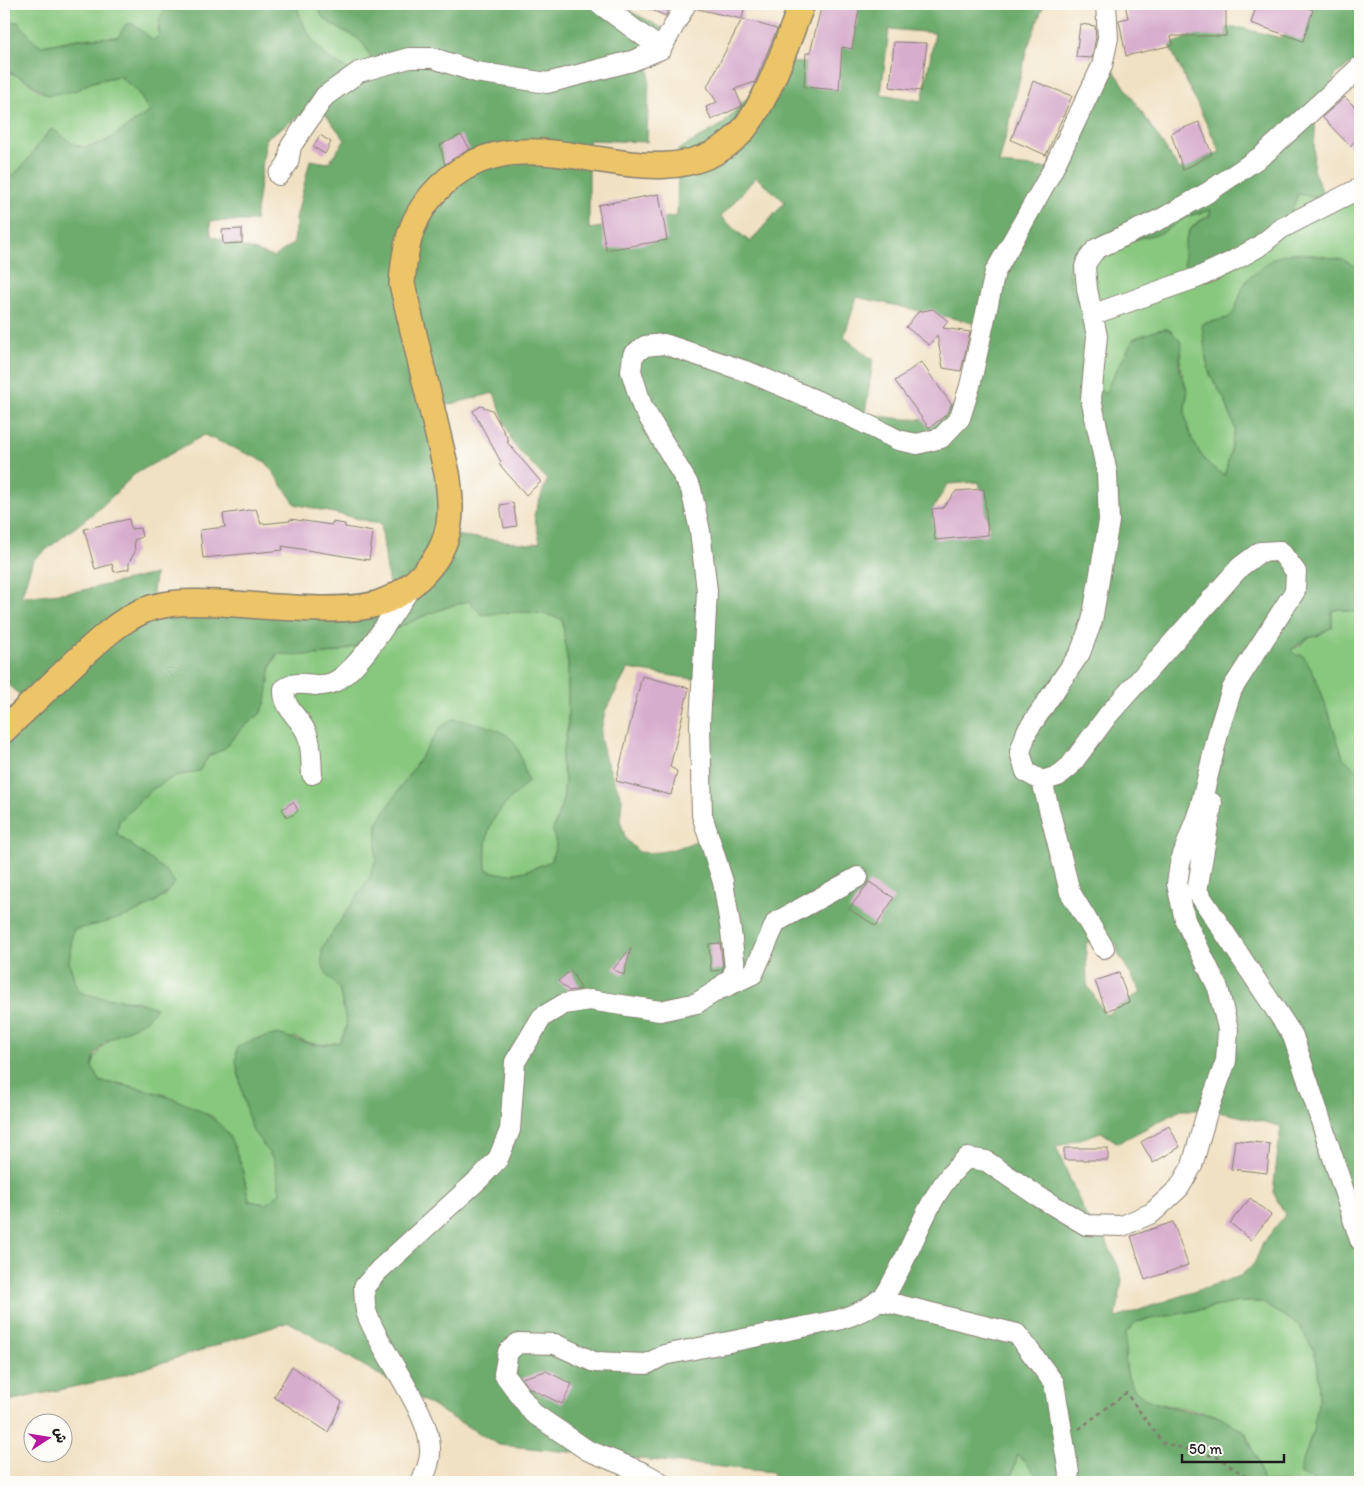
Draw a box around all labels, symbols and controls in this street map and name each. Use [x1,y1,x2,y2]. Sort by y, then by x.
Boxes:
north arrow [22,1414,72,1464]
text: ش [50,1426,70,1445]
scale bar [1182,1431,1284,1463]
text: 50 m [1189,1440,1222,1458]

